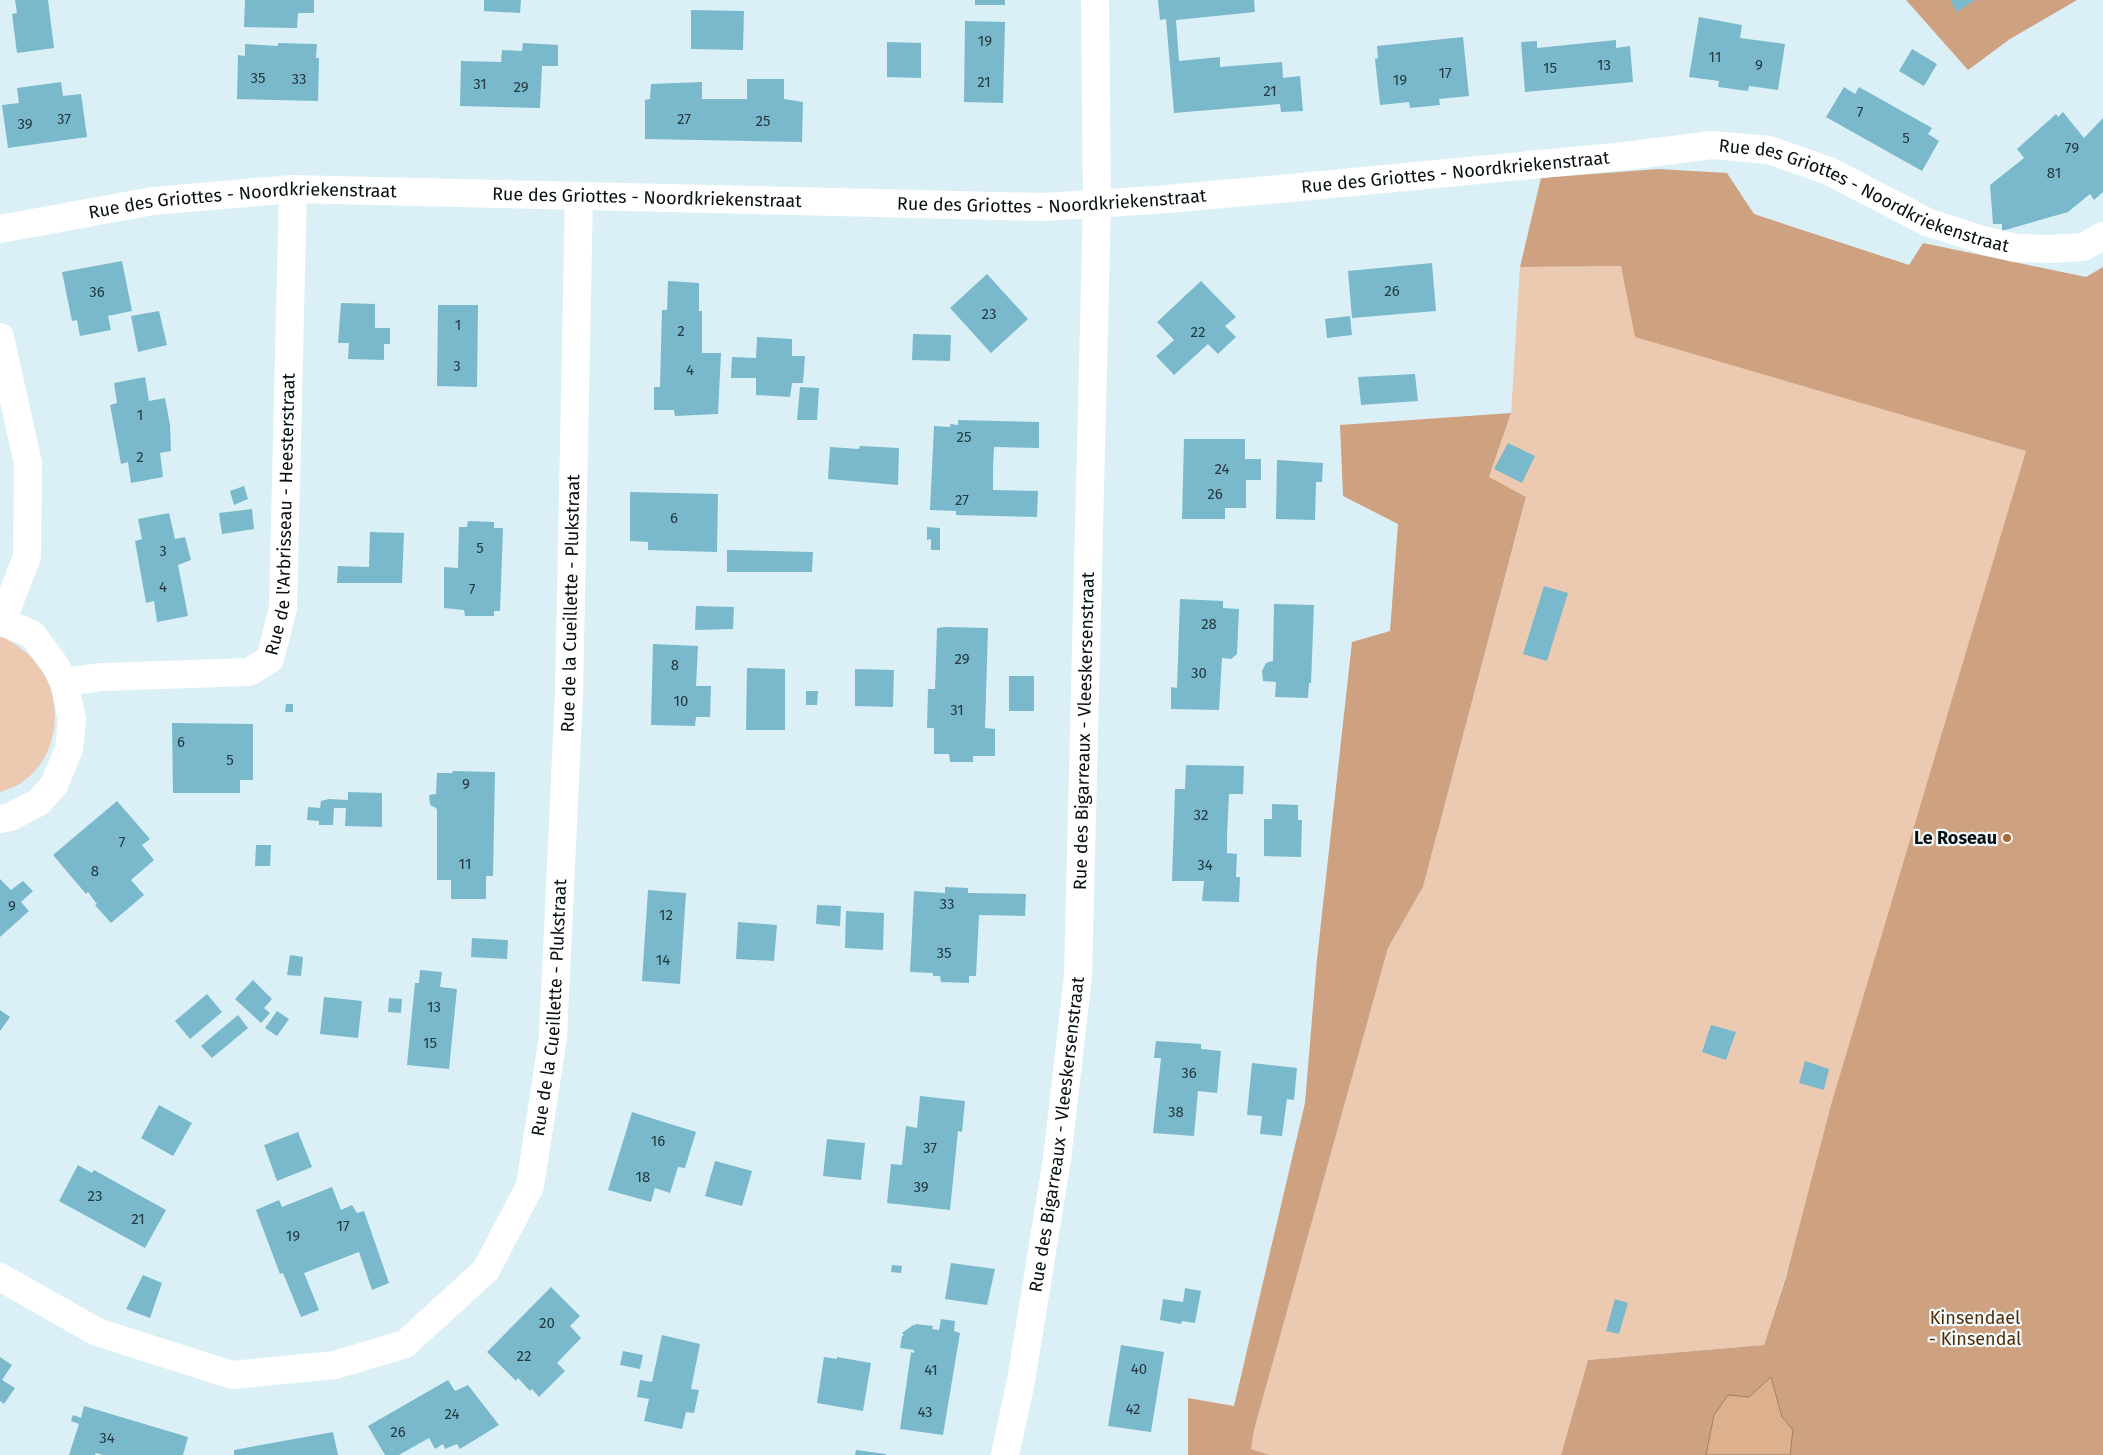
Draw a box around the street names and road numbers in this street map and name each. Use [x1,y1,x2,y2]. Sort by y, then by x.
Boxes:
street label: Rue des Griottes - Noordkriekenstraat [1718,135,2012,257]
street label: Rue des Griottes - Noordkriekenstraat [1300,146,1611,198]
street label: Rue des Griottes - Noordkriekenstraat [87,178,398,224]
street label: Rue des Griottes - Noordkriekenstraat [492,183,802,212]
street label: Rue des Griottes - Noordkriekenstraat [897,184,1208,218]
street label: Rue de l'Arbrisseau - Heesterstraat [260,372,300,658]
street label: Rue de la Cueillette - Plukstraat [556,474,584,733]
street label: Rue des Bigarreaux - Vleeskersenstraat [1069,571,1099,890]
street label: Rue de la Cueillette - Plukstraat [527,878,571,1138]
street label: Rue des Bigarreaux - Vleeskersenstraat [1025,975,1089,1294]

